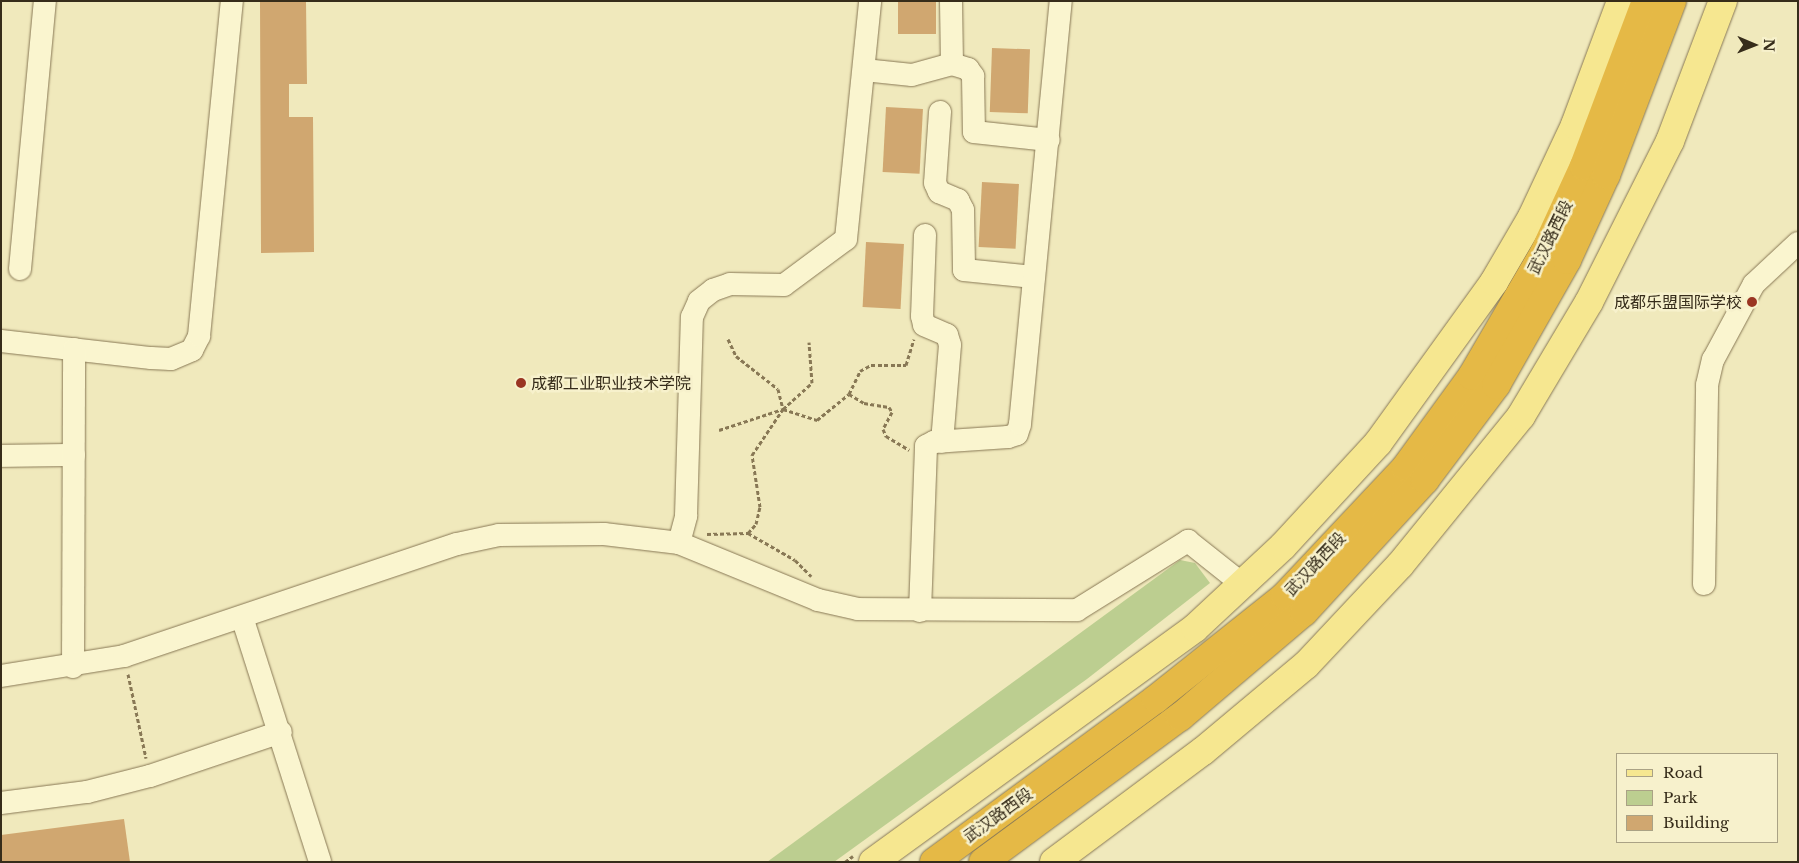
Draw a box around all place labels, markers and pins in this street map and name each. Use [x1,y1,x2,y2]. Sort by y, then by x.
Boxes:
place label: 成都乐盟国际学校 [1614,292,1742,312]
marker: 成都乐盟国际学校 [1746,296,1758,308]
place label: 成都工业职业技术学院 [531,373,691,393]
marker: 成都工业职业技术学院 [515,377,527,389]

